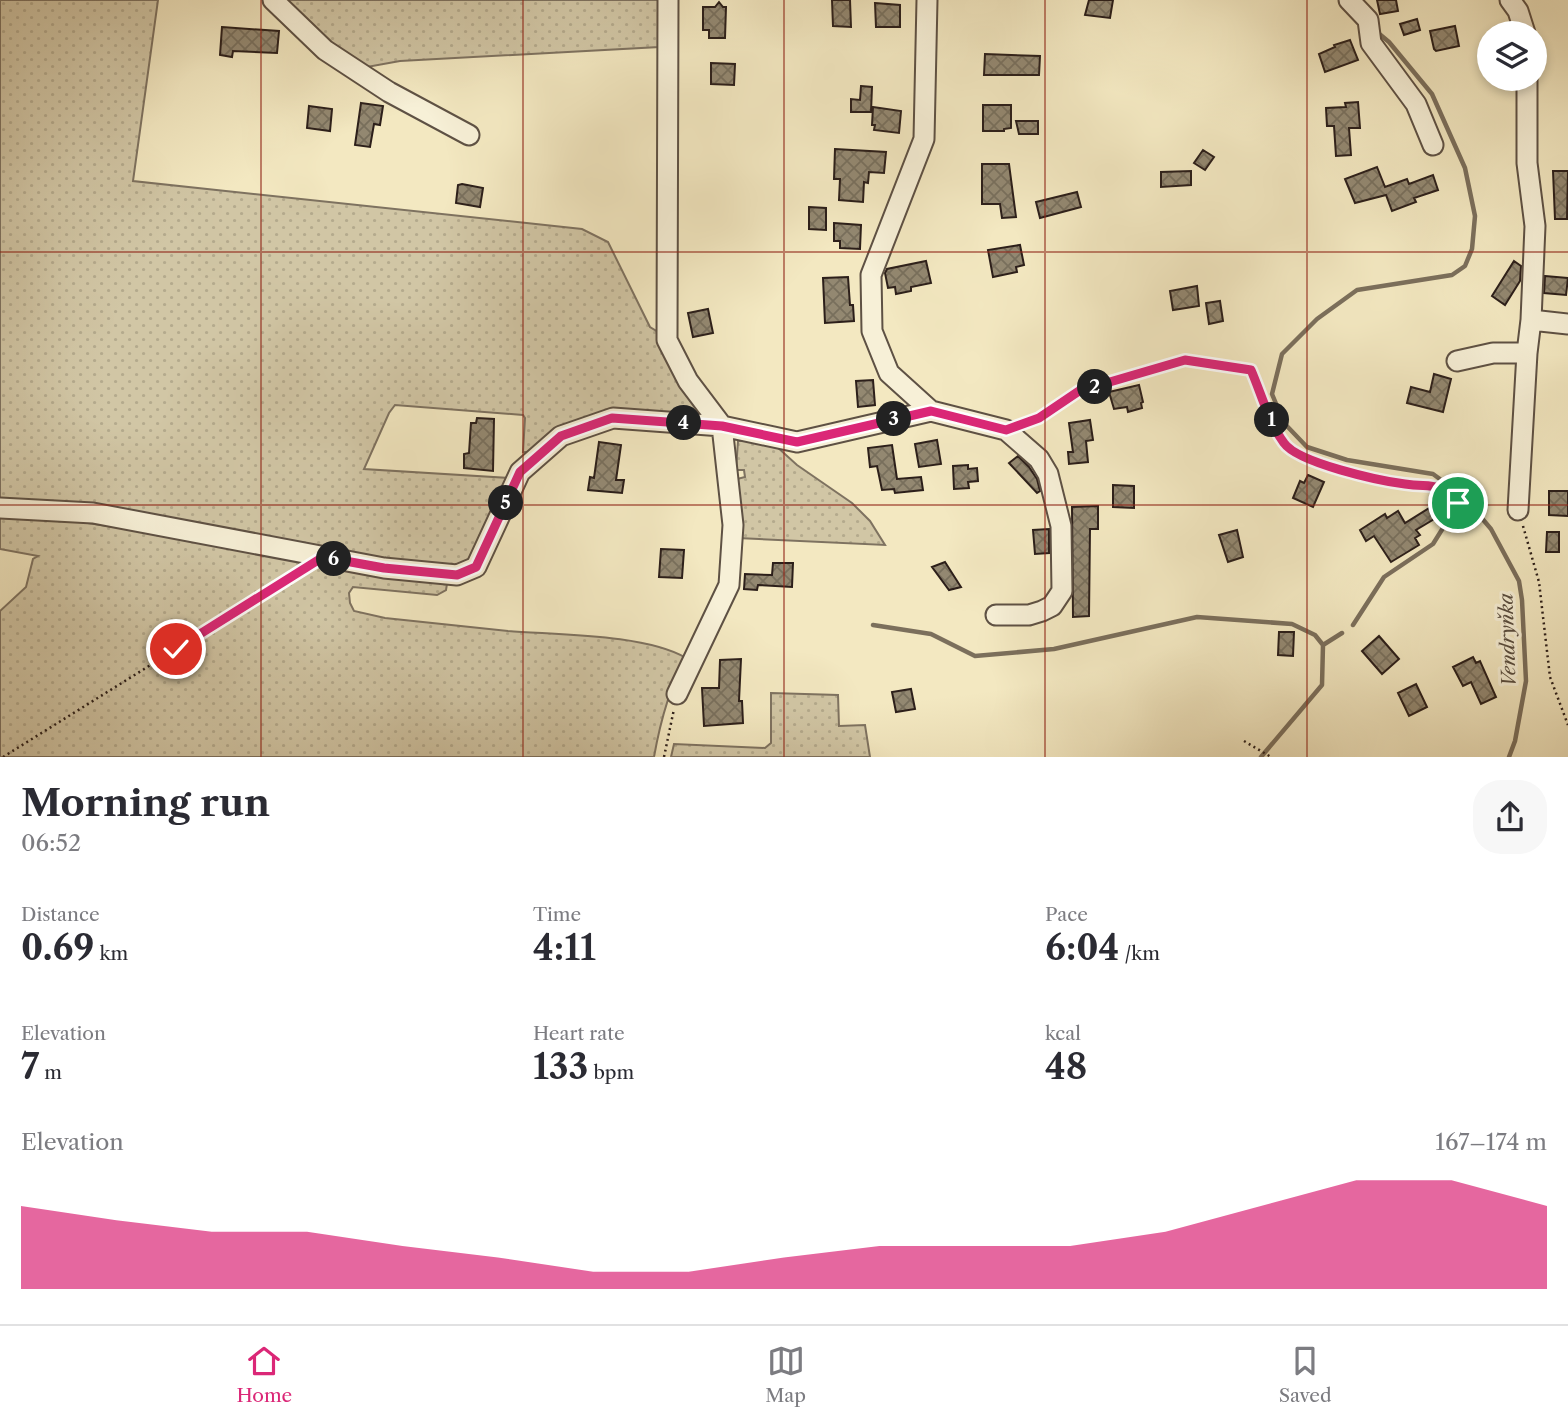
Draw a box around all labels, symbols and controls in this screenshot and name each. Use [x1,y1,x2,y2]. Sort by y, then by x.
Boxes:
map controls [1477,21,1547,91]
button: layers [1477,21,1547,91]
pin: 2 [1078,370,1112,404]
text: 2 [1089,375,1100,398]
pin: 3 [876,402,912,436]
pin: 1 [1254,402,1290,438]
pin: 4 [666,406,702,440]
text: 3 [888,407,899,430]
text: 1 [1267,408,1276,431]
text: 4 [678,411,689,434]
pin [1428,473,1488,533]
icon: arrive [1439,484,1477,522]
pin: 5 [489,486,524,520]
text: 5 [500,491,511,514]
pin: 6 [316,542,352,576]
text: 6 [328,547,339,570]
water label: Vendryňka [1494,592,1521,687]
pin [146,619,206,679]
icon: check [157,630,195,668]
text: Morning run [21,779,270,826]
button: share [1473,780,1547,854]
text: 06:52 [21,829,81,857]
text: Distance [21,903,100,926]
text: Time [533,903,581,926]
text: Pace [1045,903,1088,926]
text: 0.69 [21,926,94,969]
text: 4:11 [533,926,596,969]
text: 6:04 [1045,926,1119,969]
text: km [94,942,128,965]
text: /km [1119,942,1160,965]
text: Elevation [21,1022,106,1045]
text: Heart rate [533,1022,625,1045]
text: kcal [1045,1022,1081,1045]
text: 7 [21,1045,39,1088]
text: 133 [533,1045,588,1088]
text: 48 [1045,1045,1087,1088]
text: m [39,1061,62,1084]
text: bpm [588,1061,634,1084]
text: Elevation [21,1128,124,1156]
text: 167–174 m [1435,1128,1547,1156]
tab: Home [236,1342,292,1407]
tab: Map [765,1342,806,1407]
tab: Saved [1279,1342,1332,1407]

